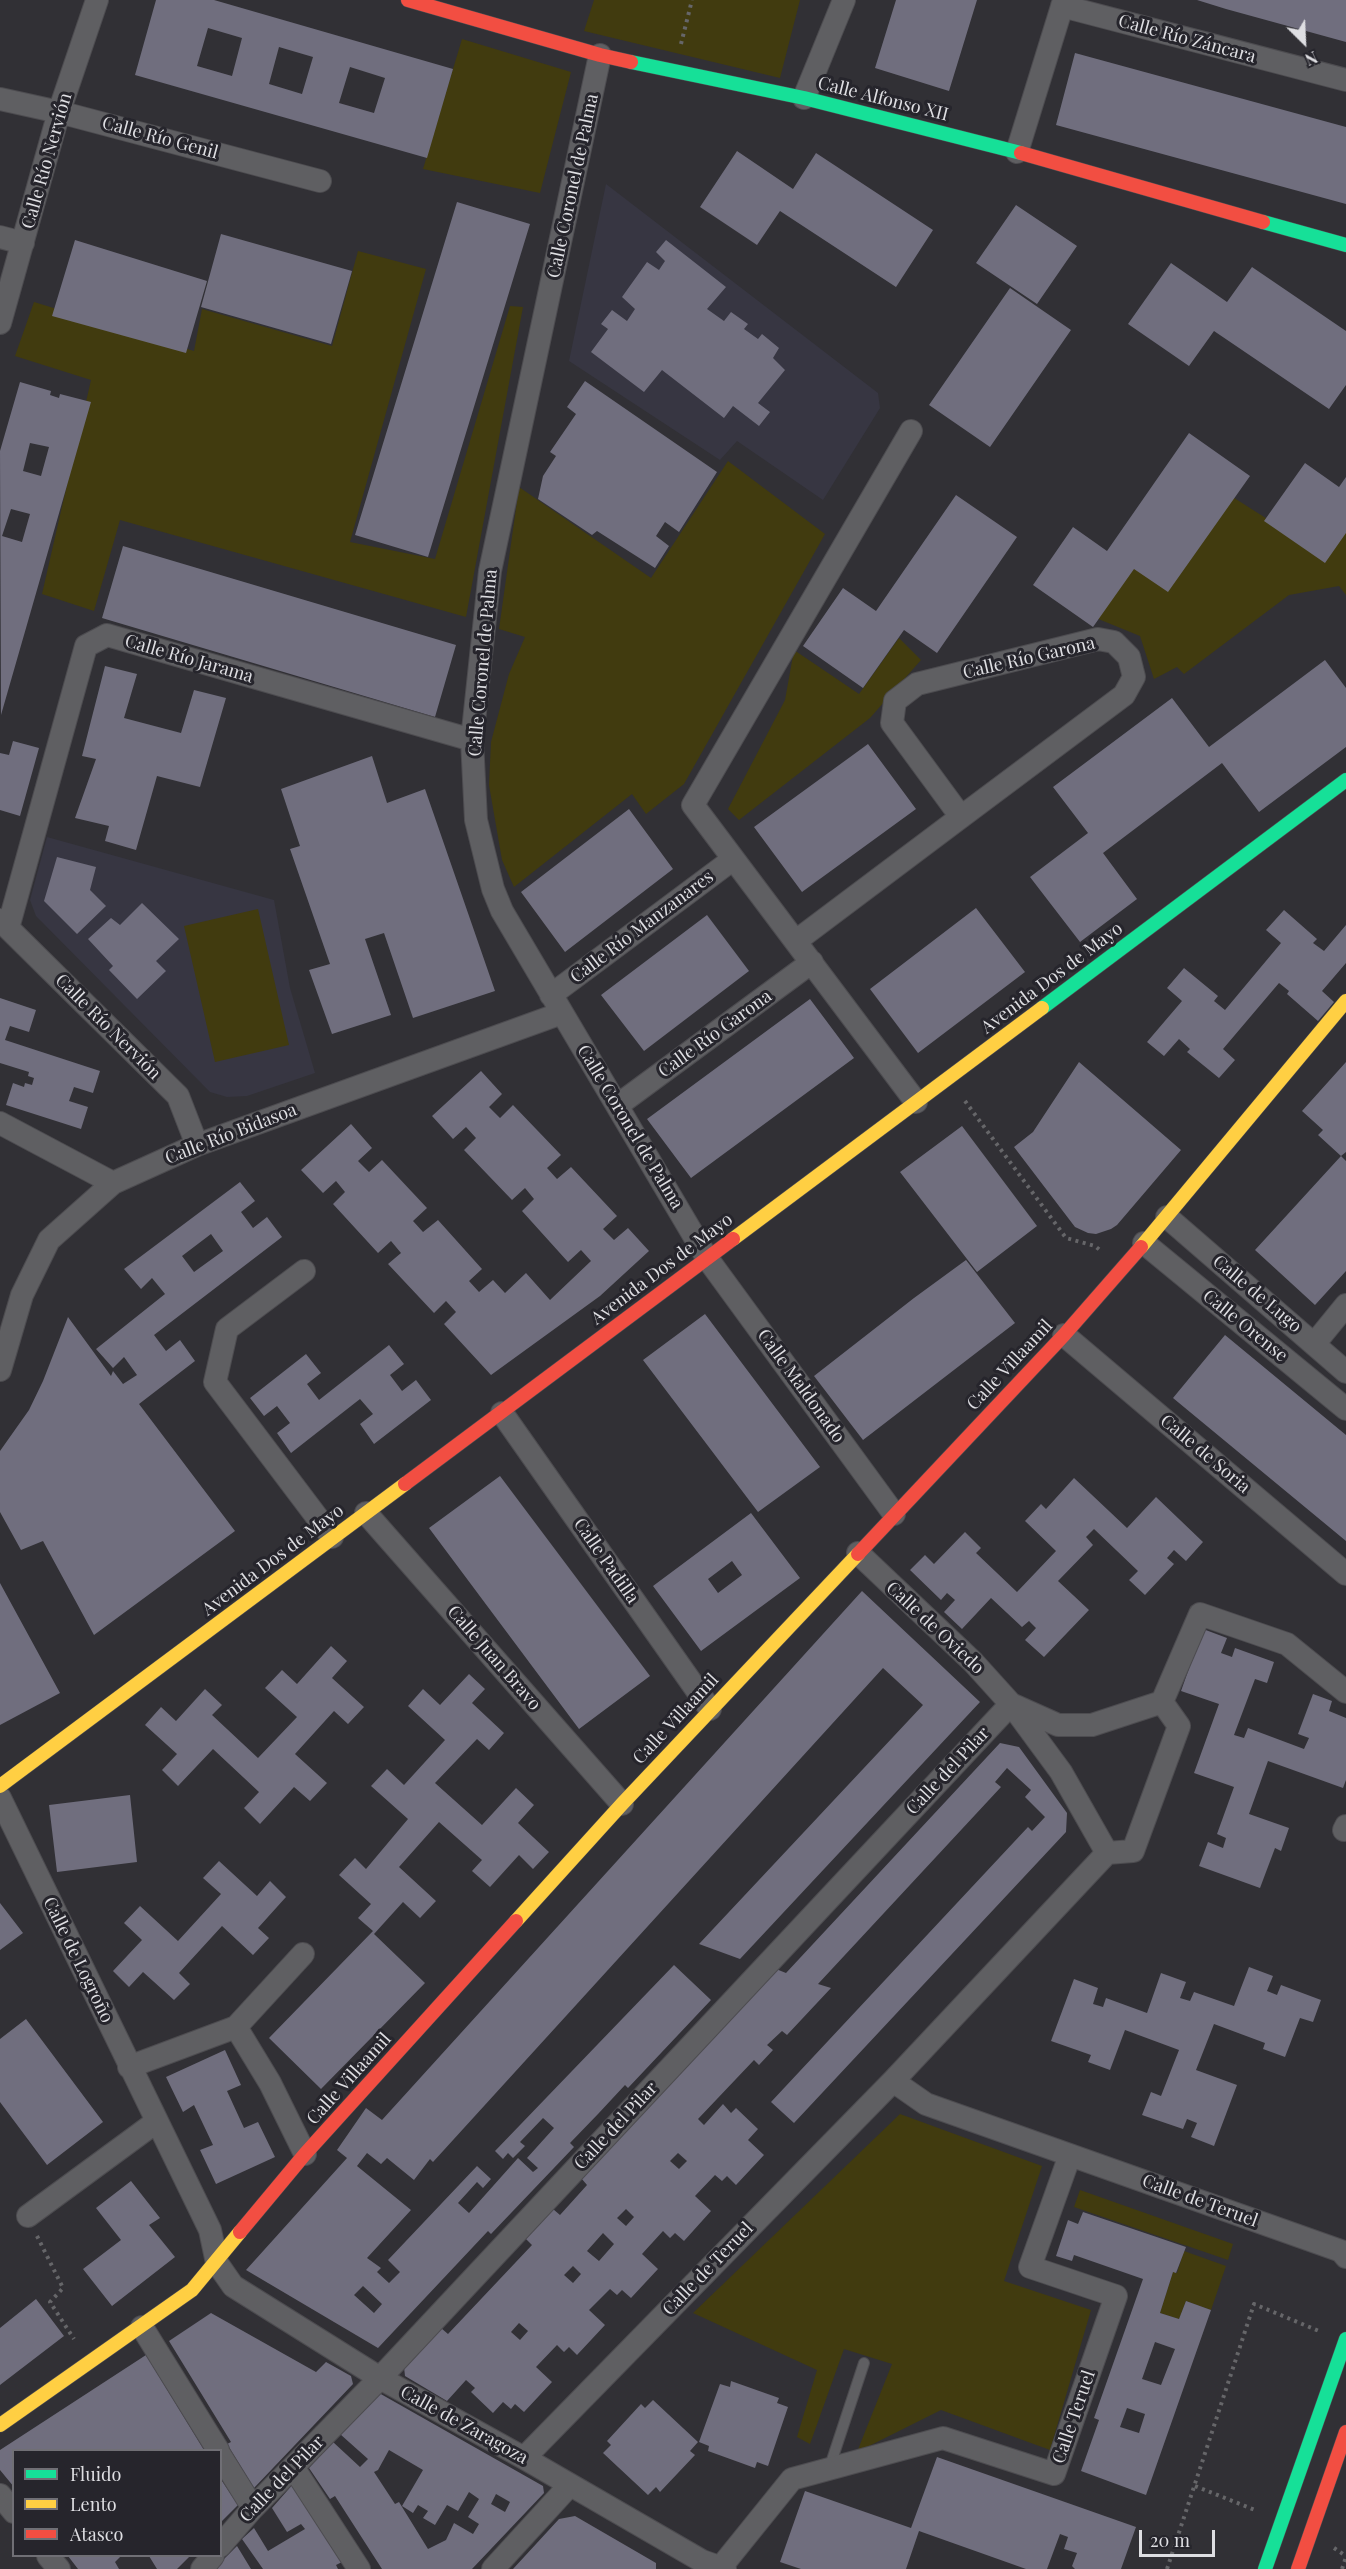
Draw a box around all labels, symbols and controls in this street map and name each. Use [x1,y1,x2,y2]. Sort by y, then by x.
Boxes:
street label: Calle Río Záncara [1116,10,1258,68]
north arrow [1274,12,1334,72]
text: N [1302,47,1321,71]
street label: Calle Alfonso XII [815,72,951,126]
street label: Calle Río Nervión [17,90,77,232]
street label: Calle Coronel de Palma [543,92,603,280]
street label: Calle Río Genil [100,112,220,164]
street label: Calle Coronel de Palma [464,569,502,757]
street label: Calle Río Jarama [122,630,256,688]
street label: Calle Río Garona [961,632,1097,684]
street label: Calle Río Manzanares [566,866,718,988]
street label: Avenida Dos de Mayo [977,918,1127,1038]
street label: Calle Río Nervión [51,970,165,1084]
street label: Calle Río Garona [654,986,776,1082]
street label: Calle Coronel de Palma [572,1041,688,1213]
street label: Calle Río Bidasoa [162,1099,300,1169]
street label: Avenida Dos de Mayo [587,1209,737,1329]
street label: Calle de Lugo [1208,1251,1306,1337]
street label: Calle Orense [1198,1285,1292,1367]
street label: Calle Villaamil [963,1315,1057,1415]
street label: Calle Maldonado [753,1325,849,1447]
street label: Calle de Soria [1156,1410,1254,1498]
street label: Avenida Dos de Mayo [198,1500,348,1620]
street label: Calle Padilla [569,1514,643,1608]
street label: Calle de Oviedo [882,1577,988,1679]
street label: Calle Juan Bravo [443,1601,545,1715]
street label: Calle Villaamil [629,1669,723,1769]
street label: Calle del Pilar [902,1723,994,1819]
street label: Calle de Logroño [38,1894,118,2026]
street label: Calle Villaamil [302,2029,396,2129]
street label: Calle del Pilar [570,2078,662,2174]
street label: Calle de Teruel [1139,2170,1261,2232]
street label: Calle de Teruel [658,2218,758,2320]
street label: Calle Teruel [1048,2367,1100,2467]
street label: Calle de Zaragoza [396,2381,532,2469]
street label: Calle del Pilar [235,2431,329,2527]
legend [12,2449,222,2557]
text: Fluido [70,2462,121,2486]
text: Lento [70,2492,117,2516]
scale bar [1142,2518,1218,2556]
text: Atasco [70,2522,123,2546]
text: 20 m [1150,2528,1190,2552]

